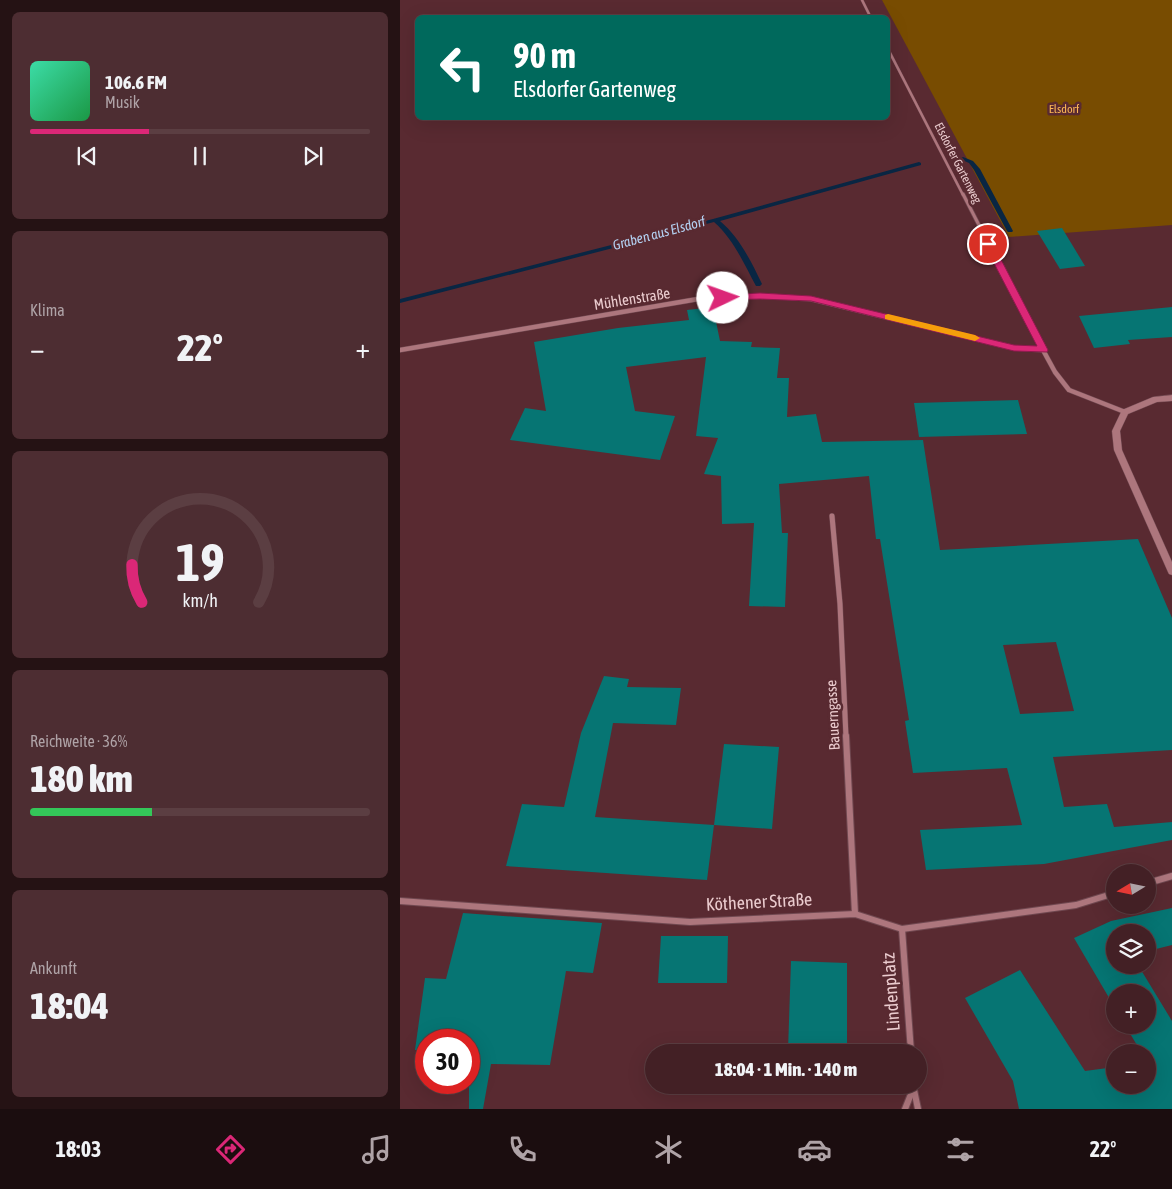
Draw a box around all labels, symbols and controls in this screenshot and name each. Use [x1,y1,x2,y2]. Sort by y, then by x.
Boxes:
icon: left [430,35,495,100]
text: 90 m [513,35,576,75]
text: 106.6 FM [105,71,167,93]
text: Elsdorfer Gartenweg [513,76,676,102]
text: Musik [105,93,140,111]
park label: Elsdorf [1049,102,1080,116]
street label: Elsdorfer Gartenweg [932,120,985,207]
icon: previous [73,142,101,170]
icon: pause [186,142,214,170]
icon: next [299,142,327,170]
water label: Graben aus Elsdorf [611,213,708,253]
pin [967,223,1009,265]
icon: arrive [974,230,1002,258]
position arrow [696,271,748,323]
street label: Mühlenstraße [593,284,671,313]
text: Klima [30,301,65,319]
text: 22° [177,326,223,369]
text: − [30,332,45,364]
text: + [355,332,370,364]
text: 19 [176,532,224,592]
text: km/h [182,590,218,611]
street label: Bauerngasse [822,679,843,751]
text: Reichweite · 36% [30,732,127,750]
text: 180 km [30,757,133,800]
north arrow [1106,864,1156,914]
map controls [1106,864,1156,1094]
street label: Köthener Straße [705,888,813,915]
button: layers [1106,924,1156,974]
street label: Lindenplatz [877,952,904,1032]
text: Ankunft [30,959,77,977]
text: 18:04 [30,984,109,1027]
button: + [1106,984,1156,1034]
speed limit sign: 30 [415,1029,480,1094]
button: − [1106,1044,1156,1094]
text: 18:04 · 1 Min. · 140 m [715,1058,857,1080]
icon: directions [213,1132,248,1167]
icon: music [359,1132,394,1167]
icon: phone [505,1132,540,1167]
icon: climate [651,1132,686,1167]
icon: car [797,1132,832,1167]
icon: filters [943,1132,978,1167]
text: 18:03 [56,1136,101,1162]
text: 22° [1090,1136,1116,1162]

